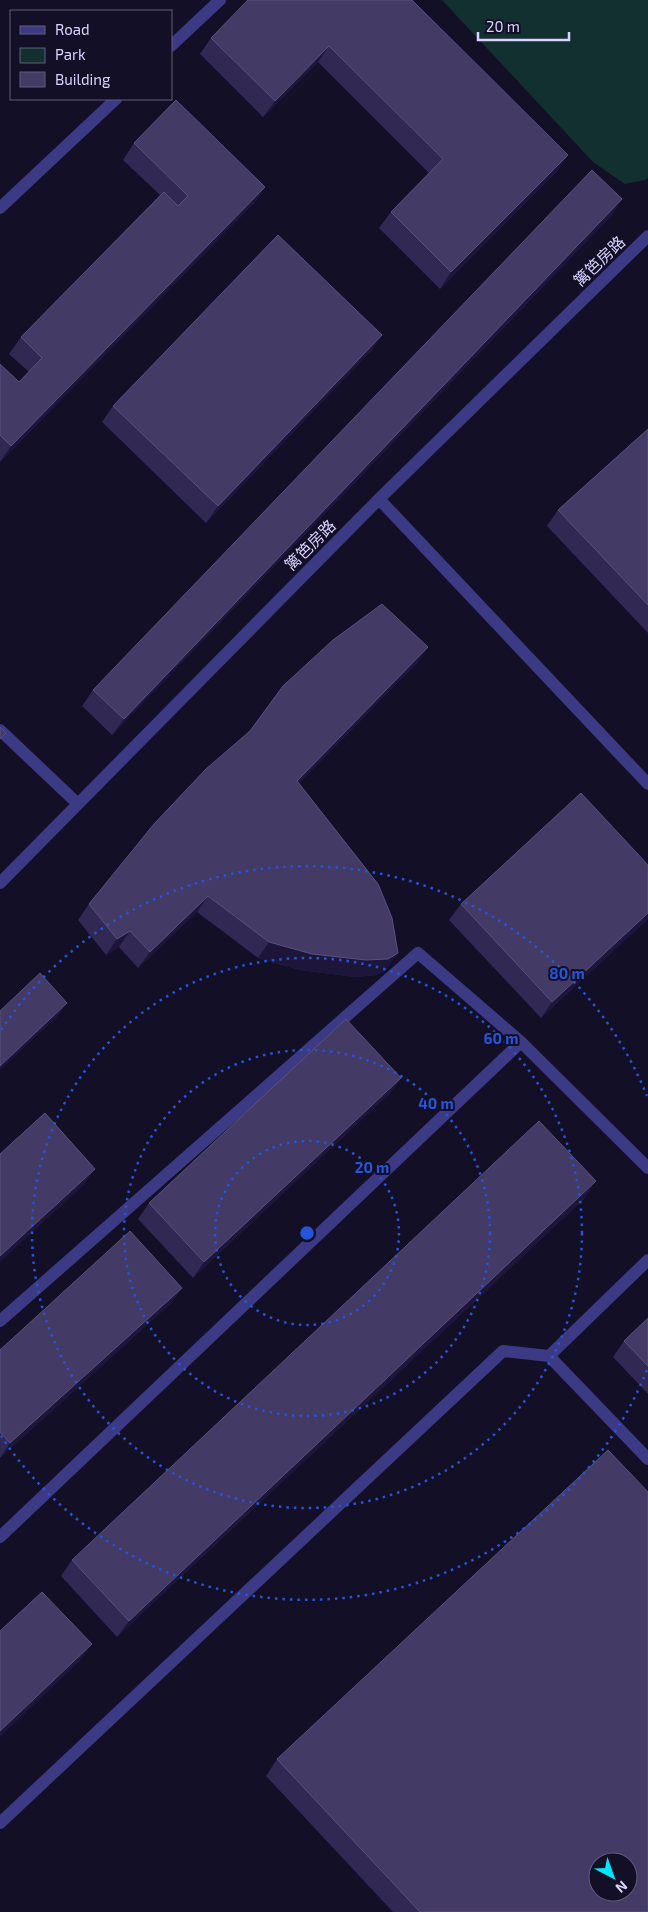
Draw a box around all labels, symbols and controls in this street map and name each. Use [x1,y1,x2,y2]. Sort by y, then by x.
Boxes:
legend [10,10,172,100]
scale bar [478,10,569,42]
text: 20 m [486,17,520,35]
text: Road [55,20,90,38]
text: Park [55,45,86,63]
text: Building [55,70,111,88]
street label: 篱笆房路 [569,232,628,290]
street label: 篱笆房路 [280,515,339,574]
text: 80 m [549,964,585,982]
text: 60 m [484,1029,518,1047]
text: 40 m [418,1094,454,1112]
text: 20 m [355,1158,389,1176]
centre of rings [298,1224,316,1242]
north arrow [588,1852,638,1902]
text: N [612,1877,631,1897]

